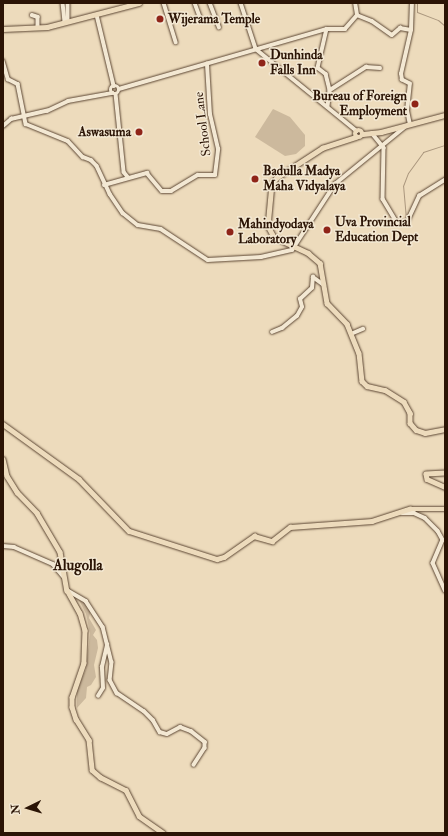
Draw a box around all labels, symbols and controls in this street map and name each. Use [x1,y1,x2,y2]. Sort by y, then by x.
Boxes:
place label: Wijerama Temple [168,11,260,27]
marker: Wijerama Temple [155,14,165,24]
place label: Dunhinda Falls Inn [270,48,323,79]
marker: Dunhinda Falls Inn [257,58,267,68]
place label: Bureau of Foreign Employment [313,89,407,120]
street label: School Lane [191,91,215,157]
marker: Bureau of Foreign Employment [410,99,420,109]
place label: Aswasuma [78,124,131,140]
marker: Aswasuma [134,127,144,137]
place label: Badulla Madya Maha Vidyalaya [263,164,345,195]
marker: Badulla Madya Maha Vidyalaya [250,174,260,184]
place label: Uva Provincial Education Dept [335,215,418,246]
place label: Mahindyodaya Laboratory [238,217,314,248]
marker: Uva Provincial Education Dept [322,225,332,235]
marker: Mahindyodaya Laboratory [225,227,235,237]
district label: Alugolla [53,557,103,575]
north arrow [8,788,48,828]
text: N [9,804,22,815]

